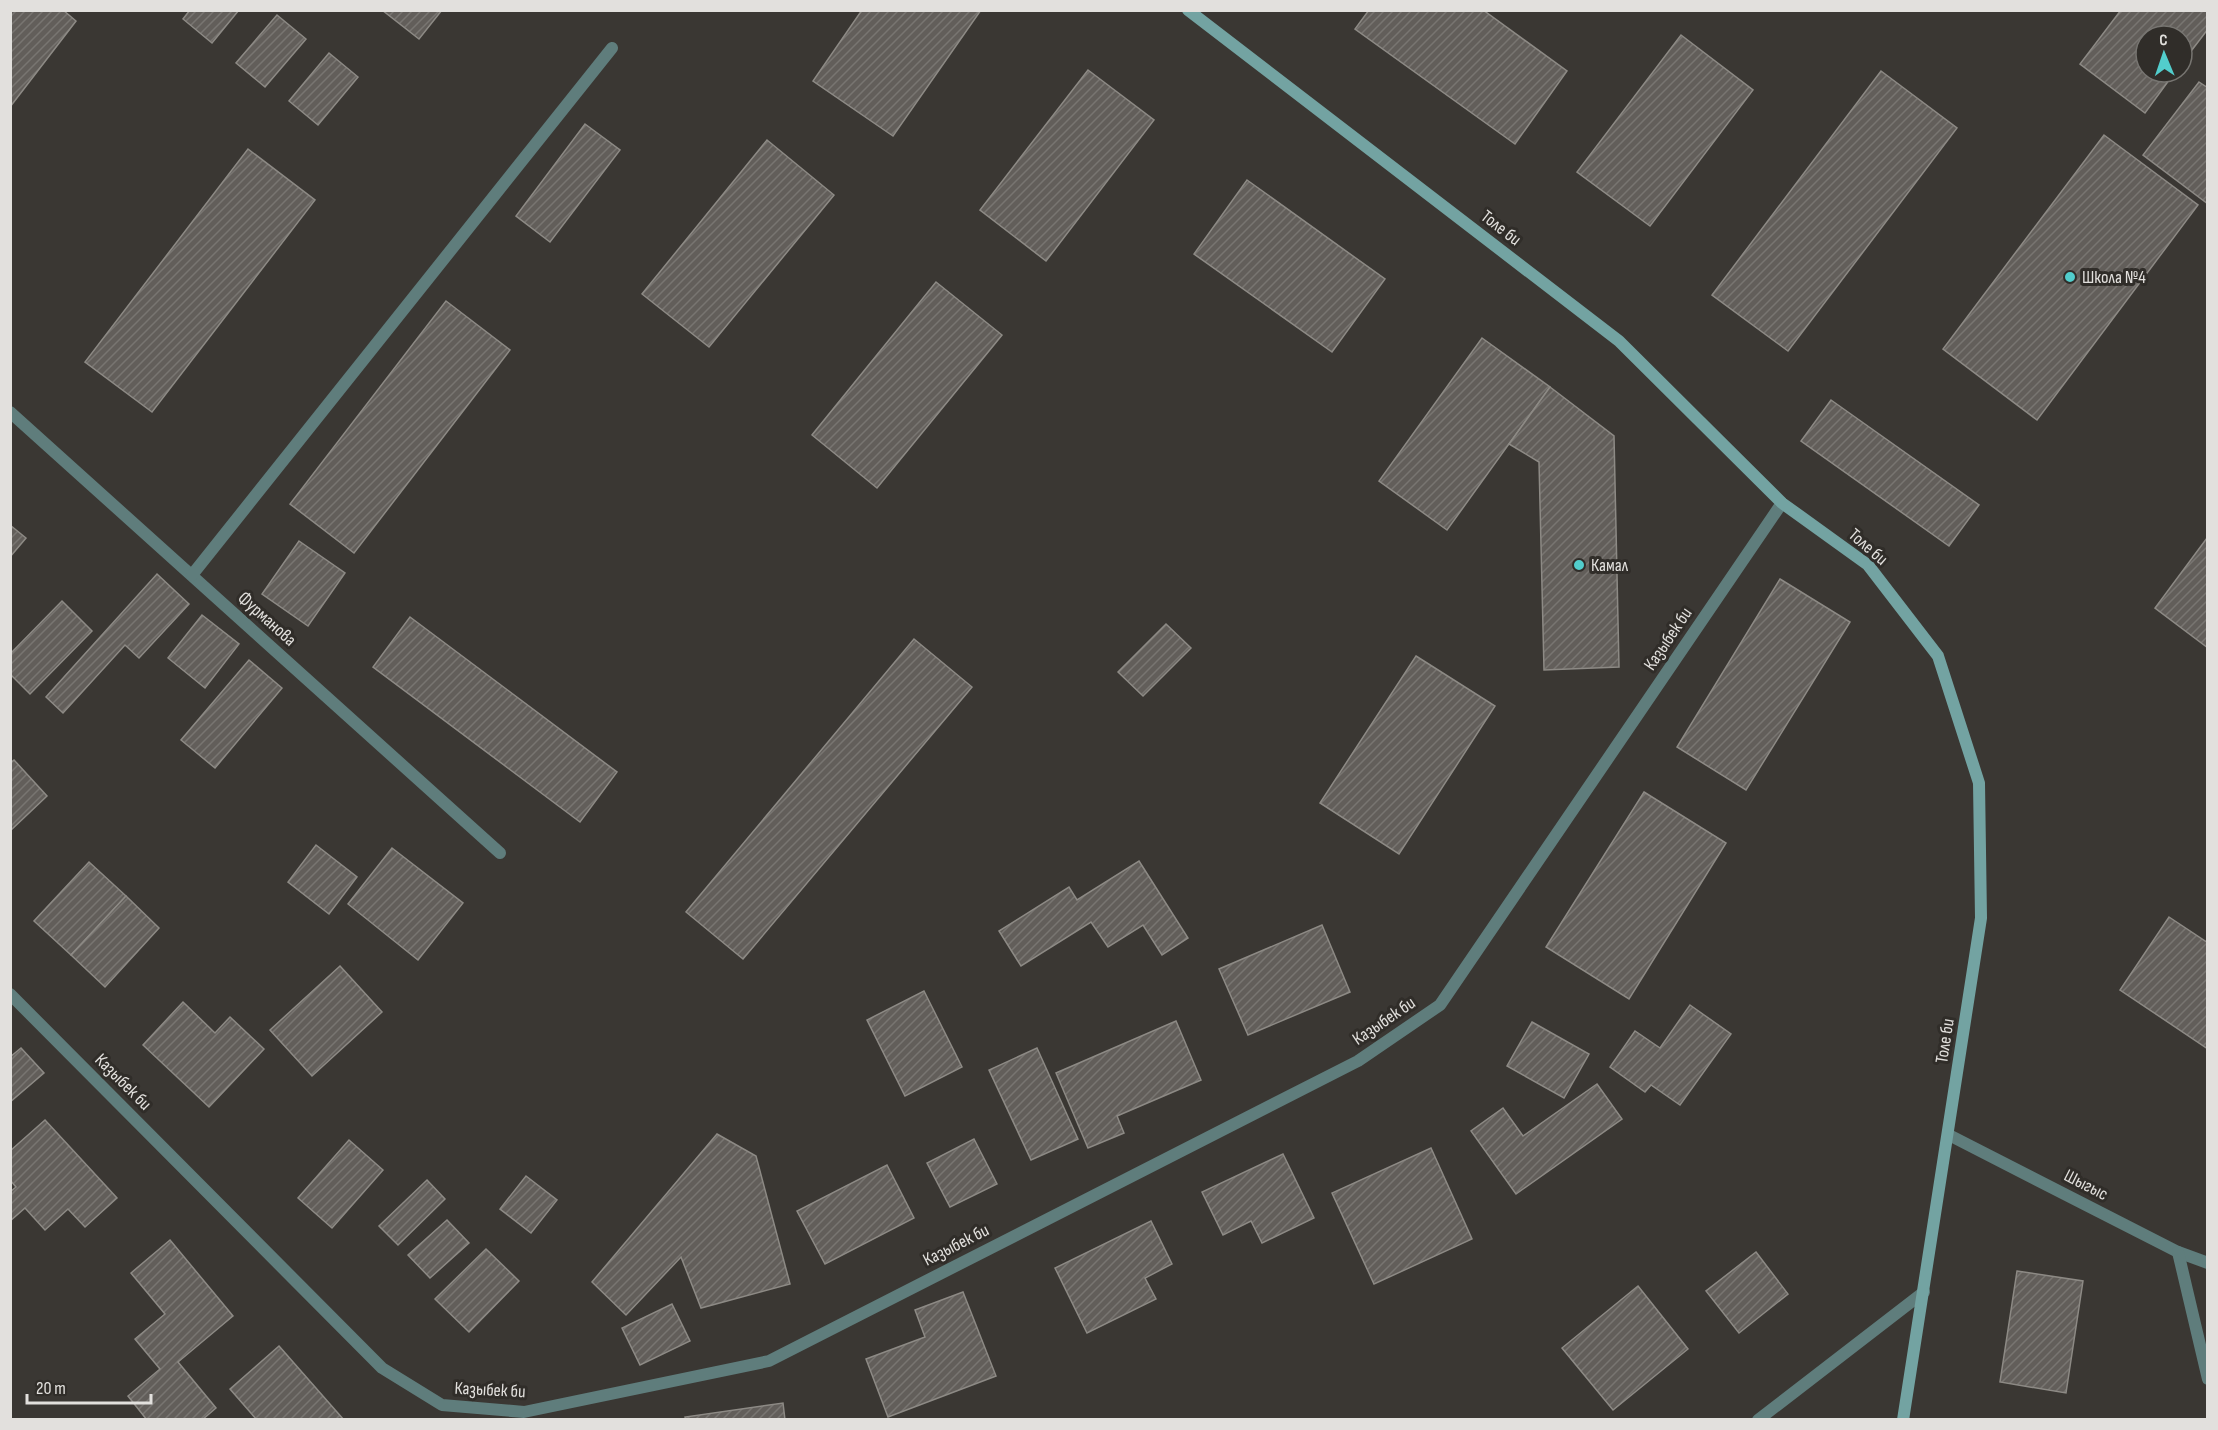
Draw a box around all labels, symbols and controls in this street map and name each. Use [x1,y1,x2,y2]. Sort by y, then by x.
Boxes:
north arrow [2134,24,2194,84]
text: С [2159,31,2168,50]
street label: Толе би [1477,206,1525,250]
place label: Школа №4 [2082,267,2146,288]
marker: Школа №4 [2063,270,2077,284]
street label: Толе би [1844,524,1892,570]
place label: Камал [1591,555,1629,576]
marker: Камал [1572,558,1586,572]
street label: Фурманова [234,587,300,651]
street label: Казыбек би [1639,604,1697,674]
street label: Казыбек би [1349,992,1419,1050]
street label: Толе би [1931,1017,1959,1065]
street label: Казыбек би [90,1049,156,1115]
street label: Шыгыс [2060,1165,2112,1205]
street label: Казыбек би [920,1219,992,1271]
scale bar [27,1367,152,1405]
text: 20 m [36,1378,66,1399]
street label: Казыбек би [454,1378,526,1402]

